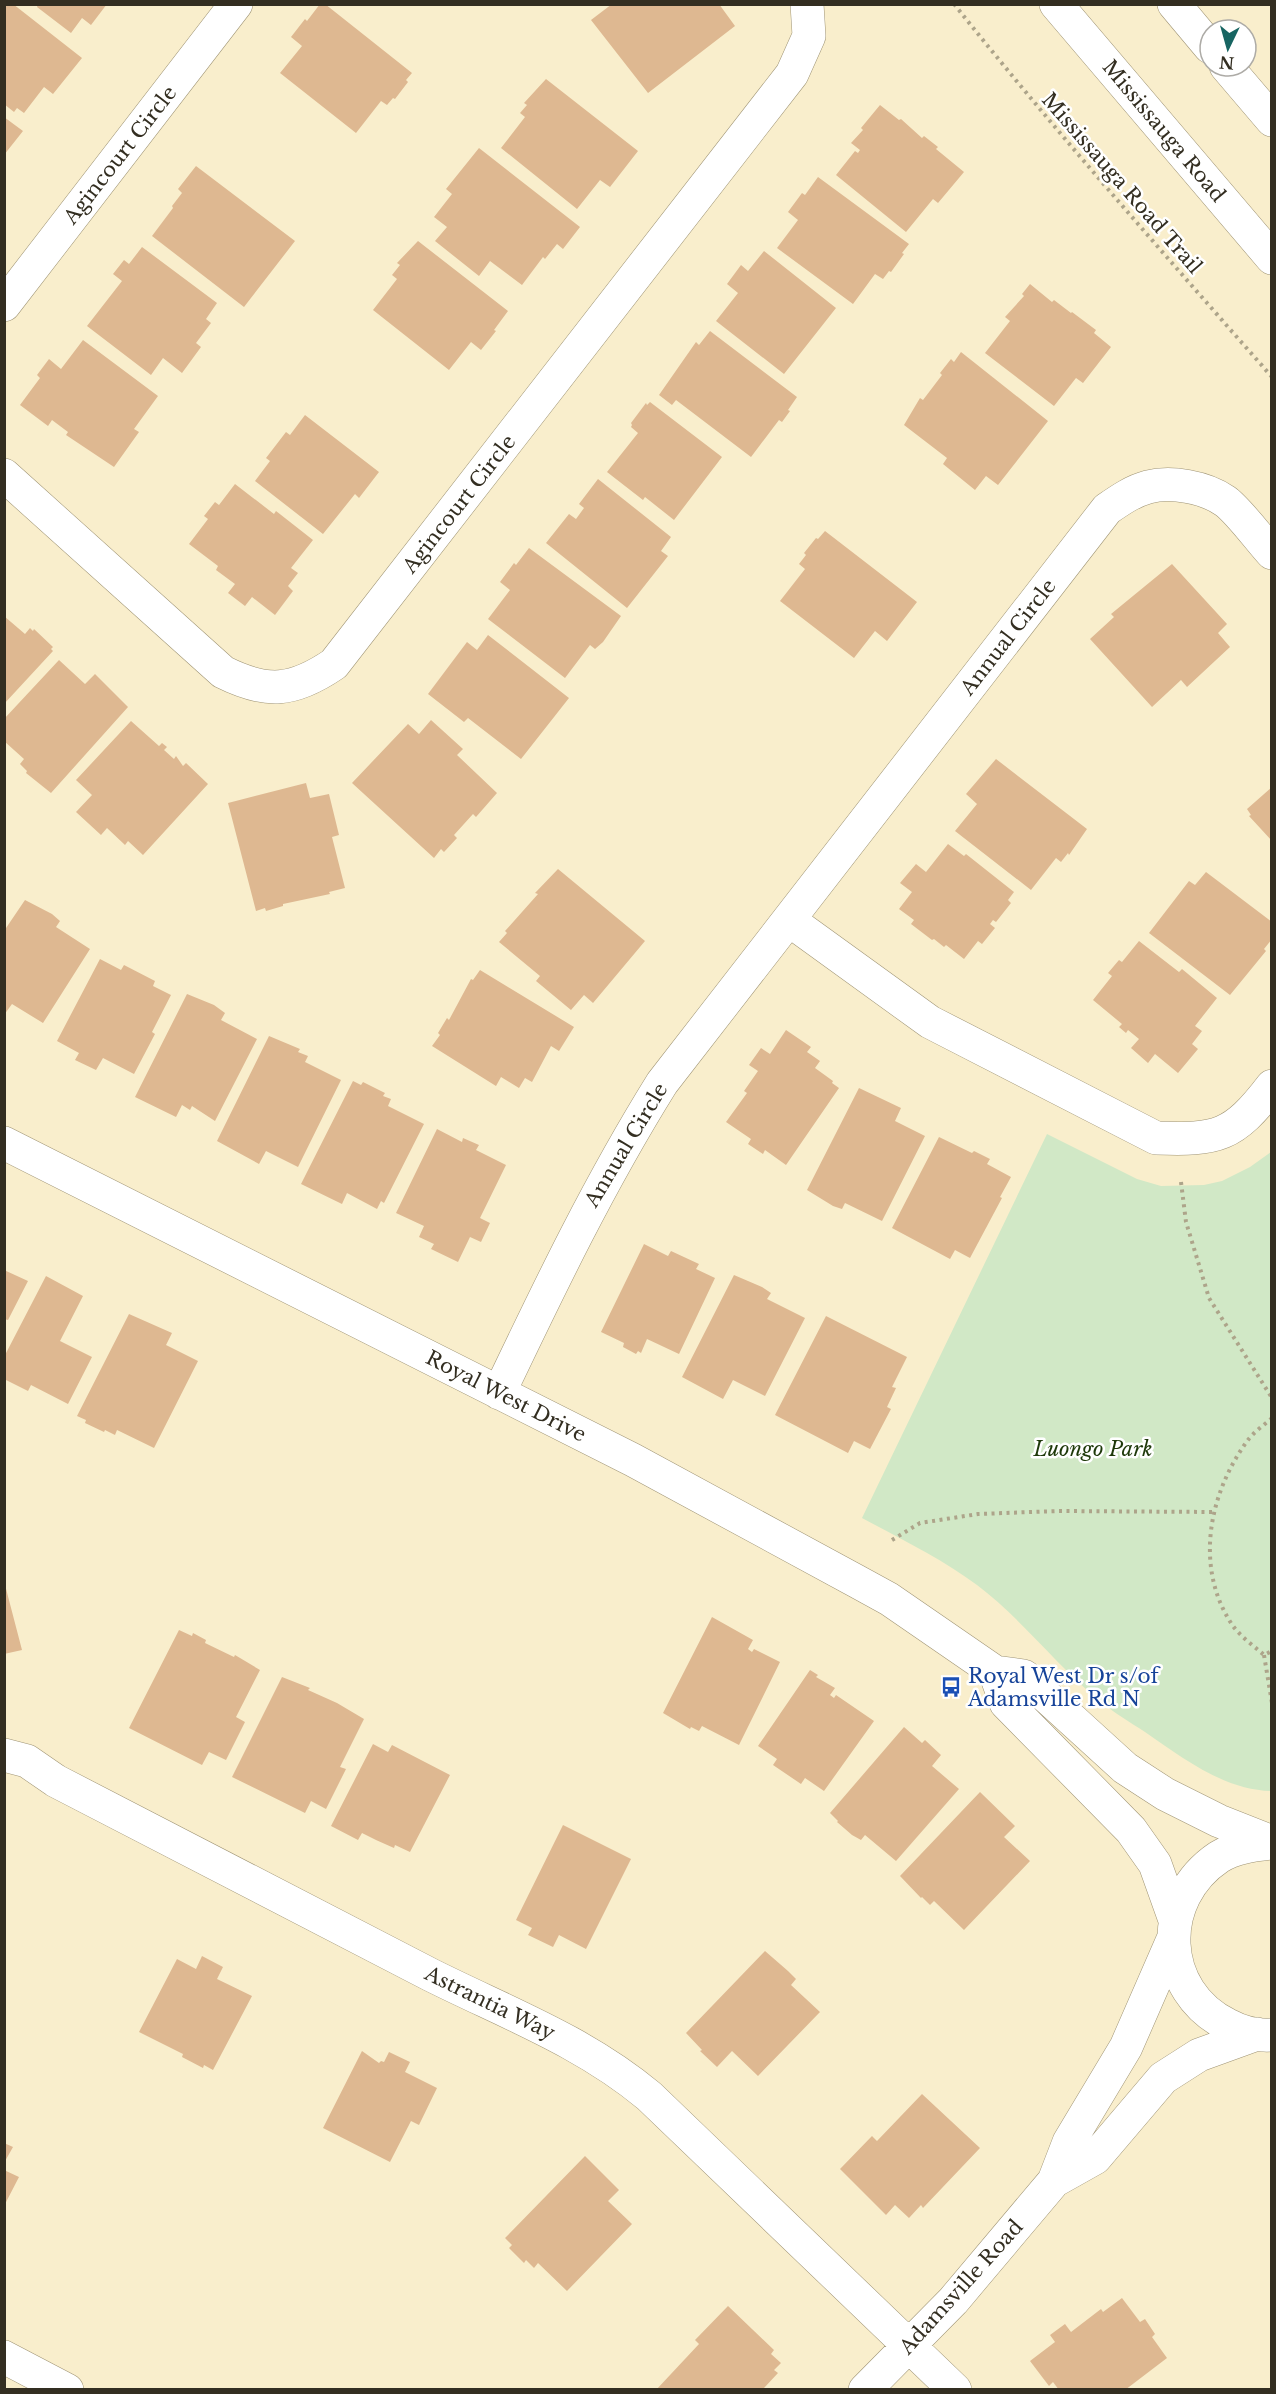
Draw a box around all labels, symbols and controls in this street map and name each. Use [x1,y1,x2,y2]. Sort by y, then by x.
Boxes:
north arrow [1198,18,1258,78]
text: N [1218,52,1235,74]
street label: Mississauga Road [1098,55,1230,207]
street label: Agincourt Circle [58,81,181,230]
street label: Mississauga Road Trail [1037,88,1207,278]
street label: Agincourt Circle [397,430,520,579]
street label: Annual Circle [955,574,1061,701]
street label: Annual Circle [579,1079,672,1212]
street label: Royal West Drive [422,1345,590,1447]
park label: Luongo Park [1032,1437,1153,1461]
place label: Royal West Dr s/of Adamsville Rd N [967,1664,1162,1711]
bus stop icon: Royal West Dr s/of Adamsville Rd N [939,1675,963,1699]
street label: Astrantia Way [420,1961,559,2045]
street label: Adamsville Road [894,2215,1028,2360]

